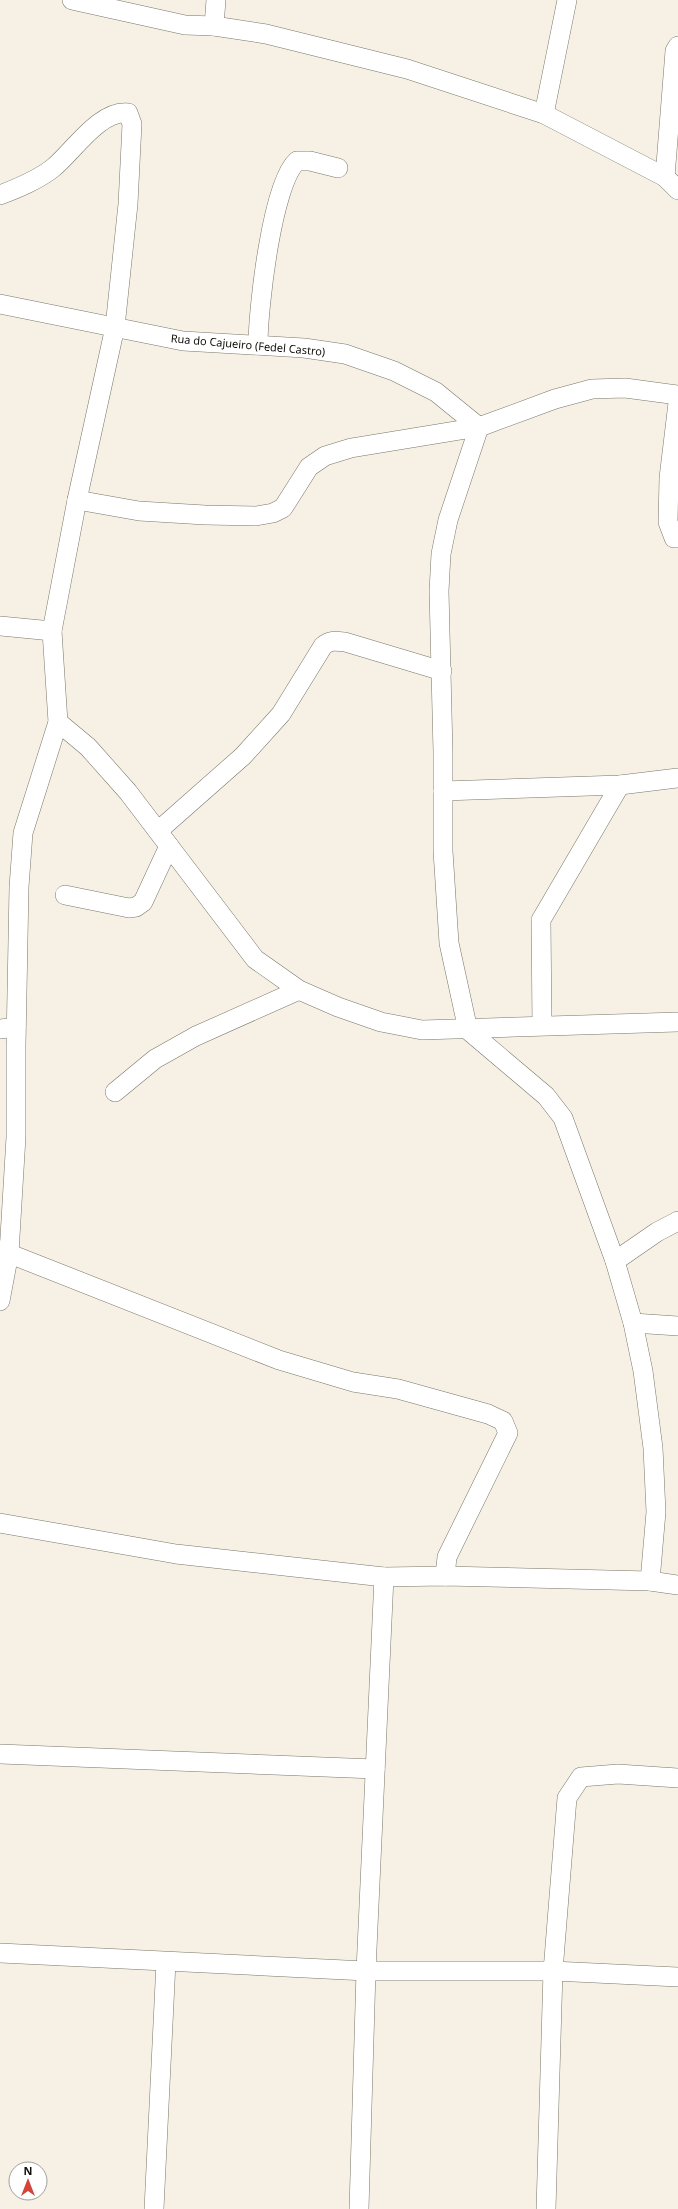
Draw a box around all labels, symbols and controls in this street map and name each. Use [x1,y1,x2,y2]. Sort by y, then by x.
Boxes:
street label: Rua do Cajueiro (Fedel Castro) [170,330,326,359]
north arrow [8,2161,48,2201]
text: N [24,2163,32,2178]

